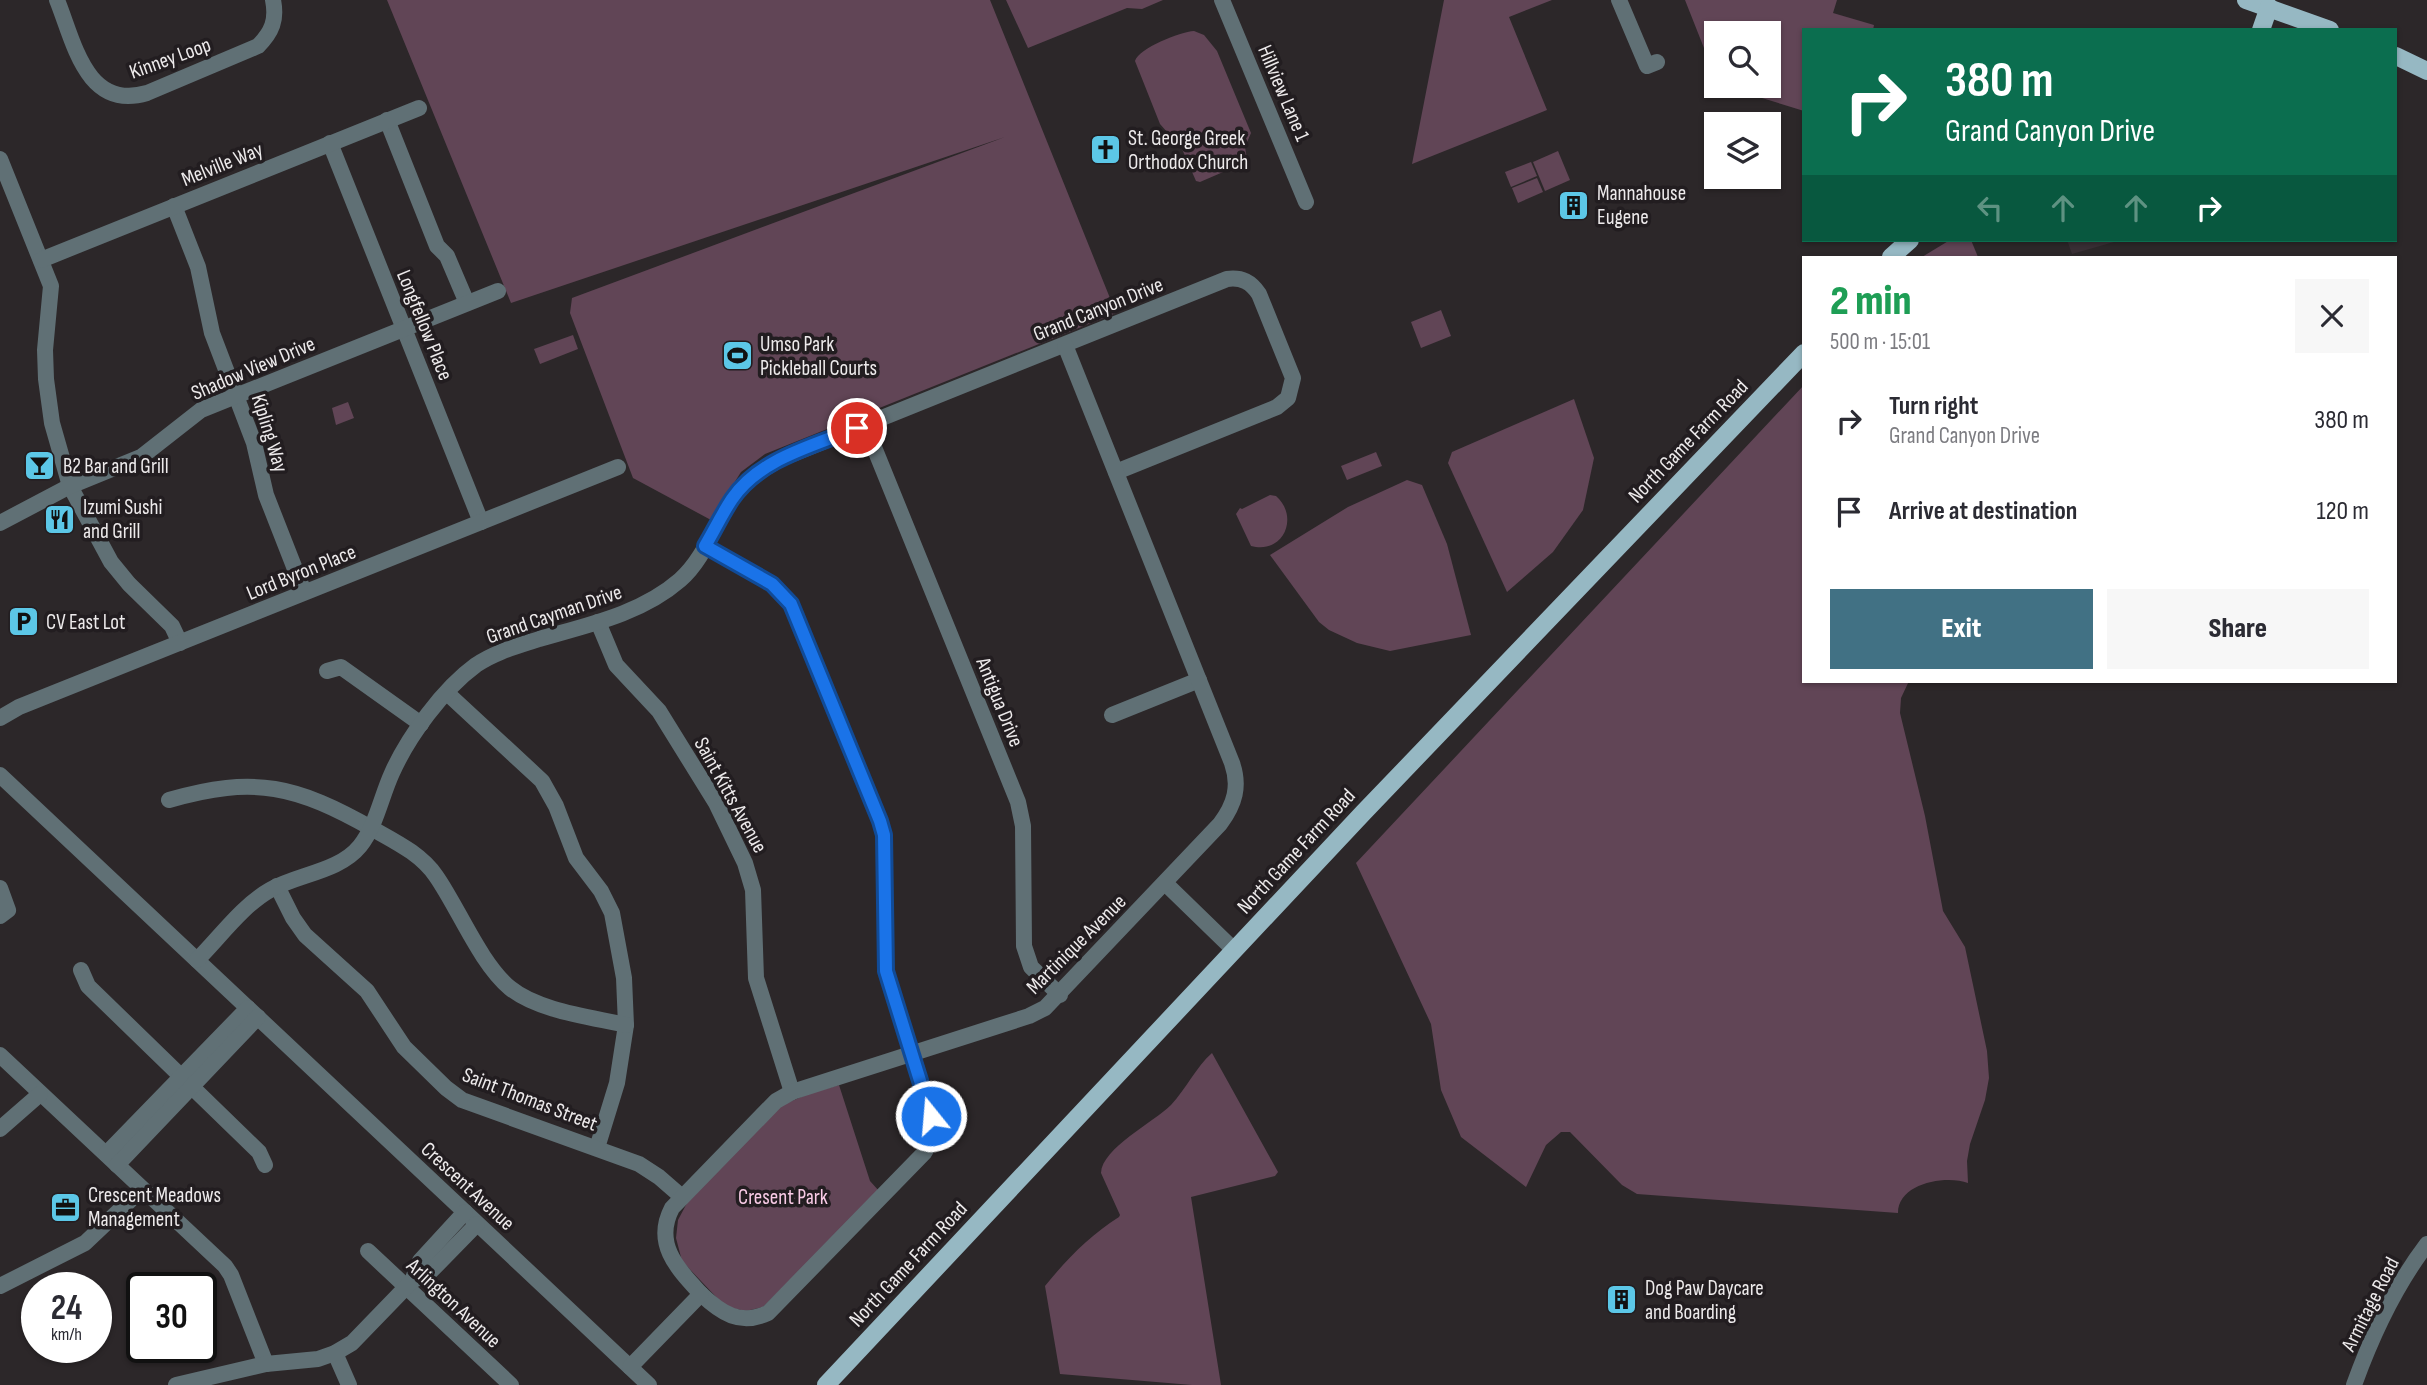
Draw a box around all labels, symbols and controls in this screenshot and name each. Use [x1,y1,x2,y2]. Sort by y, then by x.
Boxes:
map controls [1704,21,1781,189]
button: search [1704,21,1781,98]
street label: Kinney Loop [126,32,214,85]
street label: Hillview Lane 1 [1252,41,1315,146]
text: 380 m [1945,52,2054,111]
icon: right [1830,56,1921,147]
button: layers [1704,112,1781,189]
text: Grand Canyon Drive [1945,112,2155,151]
place label: St. George Greek Orthodox Church [1128,126,1248,175]
church icon: St. George Greek Orthodox Church [1088,133,1122,167]
street label: Melville Way [178,137,267,192]
place label: Mannahouse Eugene [1597,181,1686,230]
building icon: Mannahouse Eugene [1557,188,1591,222]
icon: left [1971,189,2009,227]
icon: ahead [2044,189,2082,227]
icon: ahead [2117,189,2155,227]
icon: right [2190,189,2228,227]
street label: Longfellow Place [391,266,458,384]
street label: Grand Canyon Drive [1030,272,1167,347]
text: 2 min [1830,276,1911,327]
button: close [2295,279,2369,353]
text: 500 m · 15:01 [1830,328,1930,356]
street label: Shadow View Drive [188,331,319,406]
place label: Umso Park Pickleball Courts [760,332,877,381]
sports icon: Umso Park Pickleball Courts [720,339,754,373]
street label: North Game Farm Road [1623,375,1754,508]
street label: Kipling Way [246,391,293,475]
text: Turn right [1889,391,1978,422]
pin [827,398,887,458]
icon: right [1830,402,1868,440]
text: 380 m [2314,405,2369,436]
icon: arrive [838,409,876,447]
text: Grand Canyon Drive [1889,422,2040,450]
bar icon: B2 Bar and Grill [23,449,57,483]
place label: B2 Bar and Grill [63,454,169,479]
icon: arrive [1830,493,1868,531]
place label: Izumi Sushi and Grill [83,495,163,544]
text: Arrive at destination [1889,496,2077,527]
text: 120 m [2316,496,2369,527]
restaurant icon: Izumi Sushi and Grill [43,502,77,536]
street label: Lord Byron Place [243,539,359,606]
street label: Grand Cayman Drive [483,580,625,649]
button: Exit [1830,589,2093,669]
button: Share [2107,589,2369,669]
parking icon: CV East Lot [6,605,40,639]
place label: CV East Lot [46,610,125,635]
street label: Antigua Drive [970,653,1029,750]
street label: Saint Kitts Avenue [689,733,773,857]
street label: North Game Farm Road [1232,784,1361,919]
street label: Martinique Avenue [1021,889,1131,999]
street label: Saint Thomas Street [459,1062,601,1137]
position arrow [894,1079,968,1153]
street label: Crescent Avenue [416,1137,520,1236]
place label: Crescent Meadows Management [88,1183,221,1232]
park label: Cresent Park [738,1185,828,1210]
office icon: Crescent Meadows Management [48,1190,82,1224]
street label: North Game Farm Road [844,1197,973,1332]
street label: Arlington Avenue [401,1253,506,1353]
street label: Armitage Road [2336,1253,2405,1356]
speed limit sign: 30 [126,1272,217,1363]
place label: Dog Paw Daycare and Boarding [1645,1276,1764,1325]
building icon: Dog Paw Daycare and Boarding [1605,1283,1639,1317]
text: 24 [51,1287,82,1330]
text: km/h [51,1324,82,1345]

